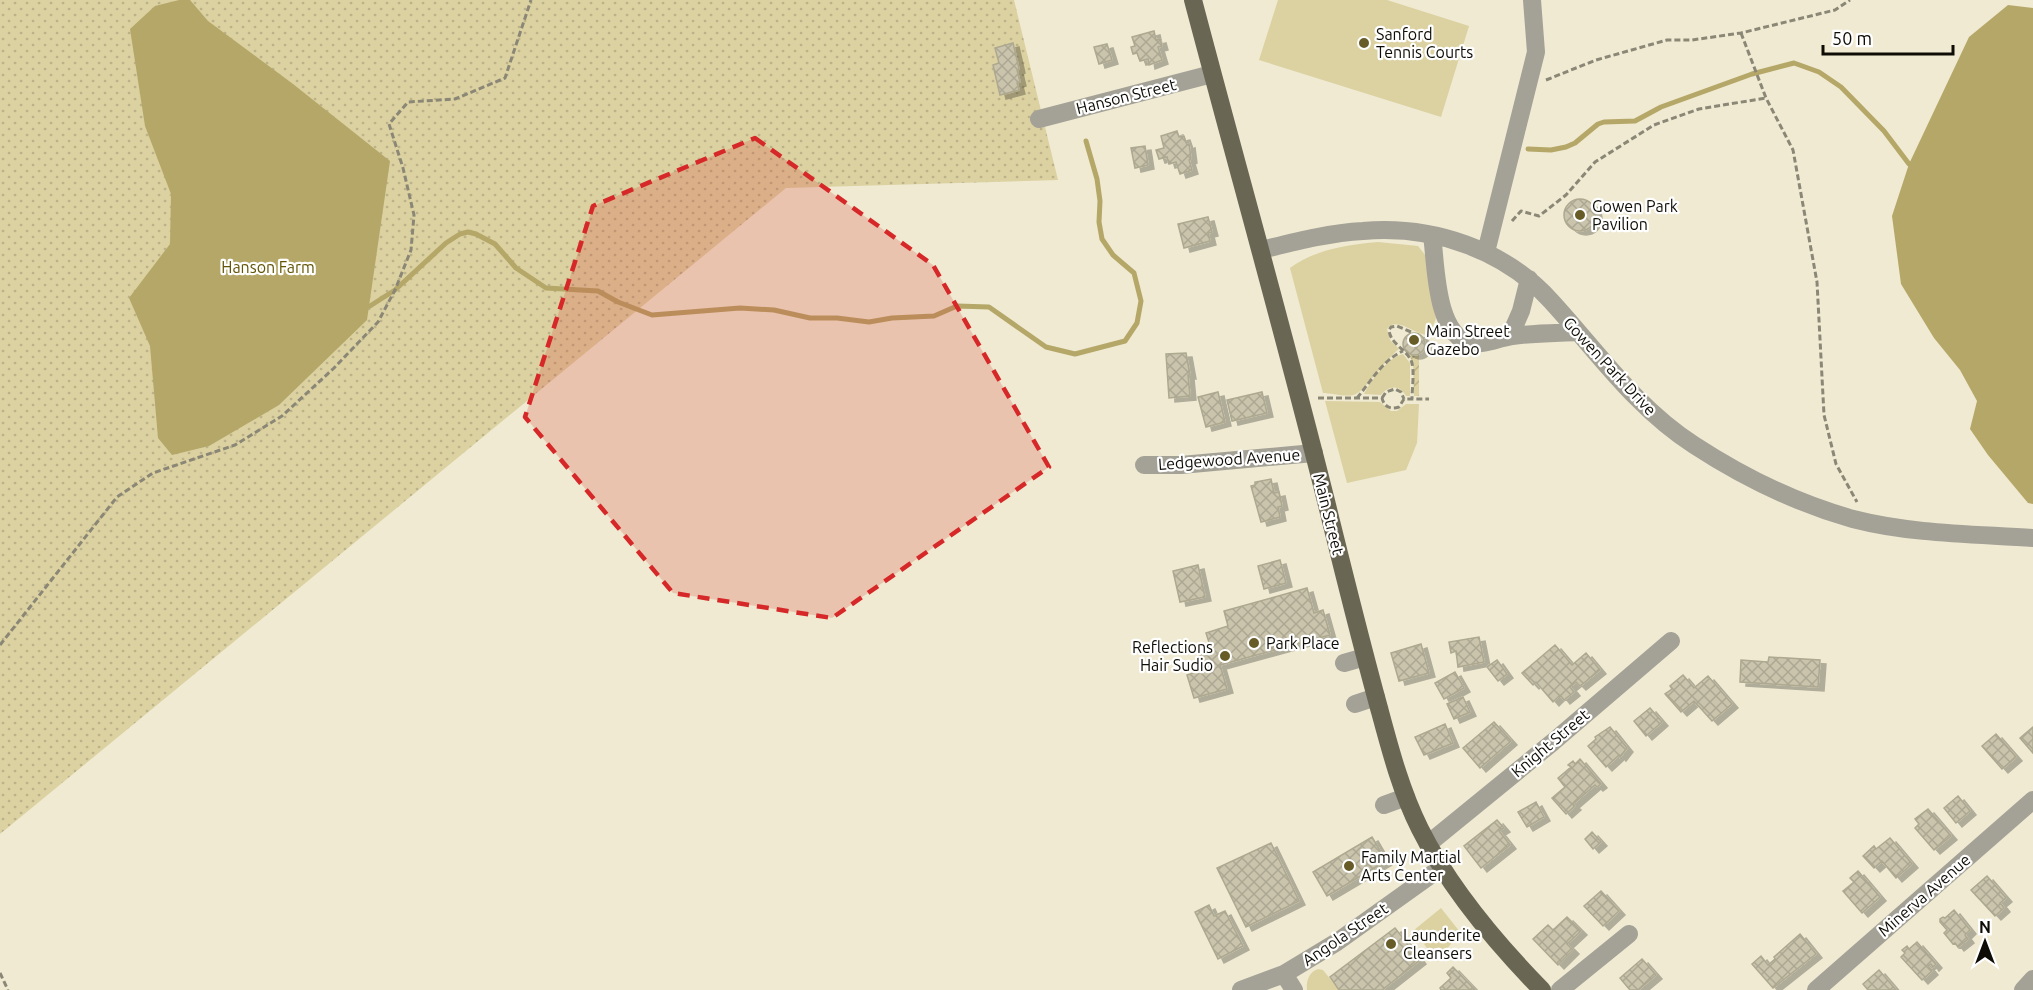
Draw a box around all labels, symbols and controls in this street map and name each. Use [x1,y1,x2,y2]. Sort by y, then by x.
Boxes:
scale bar [1823,18,1954,56]
place label: Sanford Tennis Courts [1376,25,1473,61]
text: 50 m [1832,28,1872,48]
marker: Sanford Tennis Courts [1357,36,1371,50]
street label: Hanson Street [1074,75,1178,117]
place label: Gowen Park Pavilion [1592,197,1678,233]
marker: Gowen Park Pavilion [1573,208,1587,222]
park label: Hanson Farm [221,258,315,276]
street label: Gowen Park Drive [1560,313,1660,419]
place label: Main Street Gazebo [1426,322,1510,358]
marker: Main Street Gazebo [1407,333,1421,347]
street label: Ledgewood Avenue [1157,445,1301,473]
street label: Main Street [1310,471,1348,557]
place label: Park Place [1266,634,1340,652]
marker: Park Place [1247,636,1261,650]
place label: Reflections Hair Sudio [1132,638,1213,674]
marker: Reflections Hair Sudio [1218,649,1232,663]
street label: Knight Street [1508,705,1593,781]
place label: Family Martial Arts Center [1361,848,1461,884]
street label: Minerva Avenue [1874,850,1974,940]
marker: Family Martial Arts Center [1342,859,1356,873]
street label: Angola Street [1299,898,1392,969]
north arrow [1955,912,2015,972]
text: N [1979,918,1991,936]
place label: Launderite Cleansers [1403,926,1481,962]
marker: Launderite Cleansers [1384,937,1398,951]

